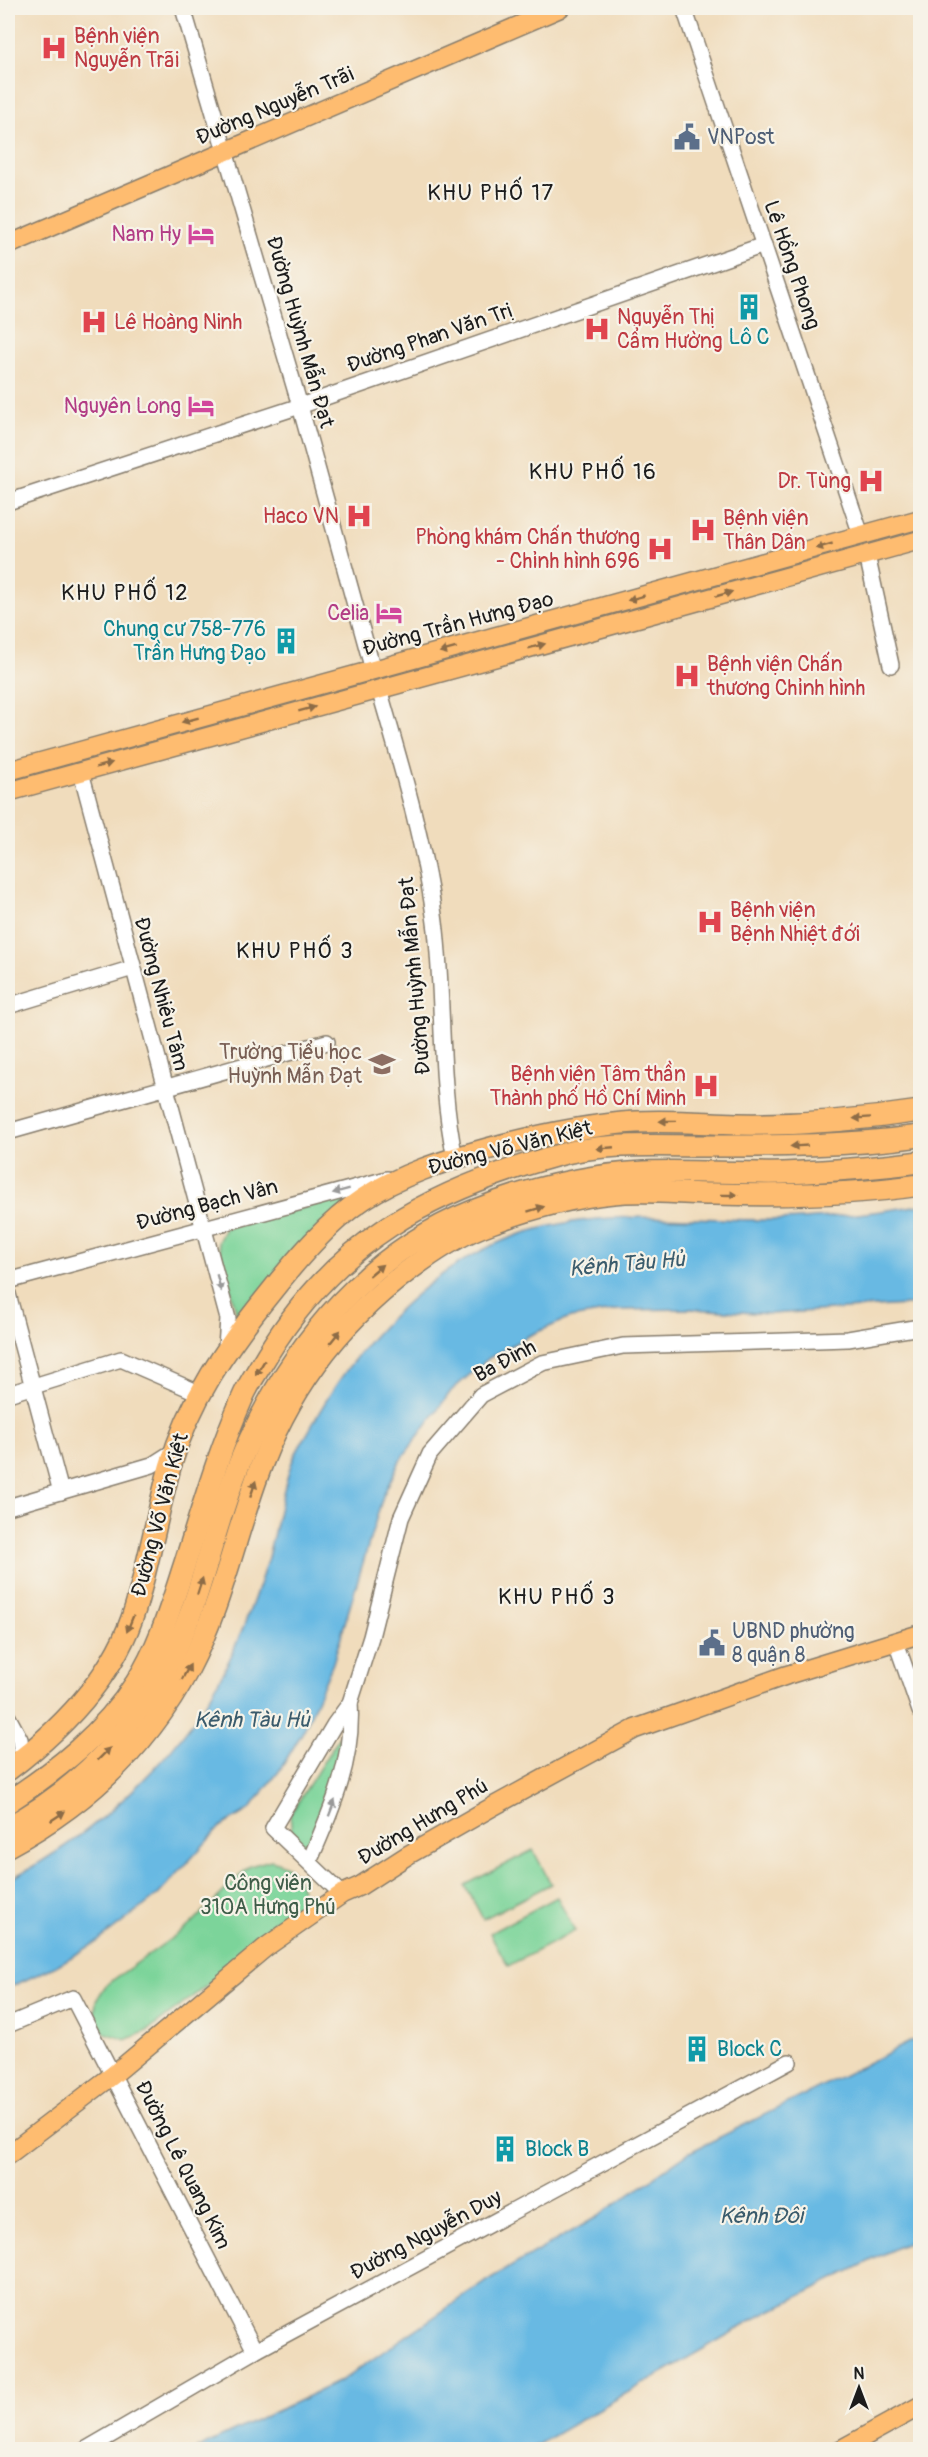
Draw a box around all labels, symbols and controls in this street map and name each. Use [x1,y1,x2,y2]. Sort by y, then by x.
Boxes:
place label: Bệnh viện Nguyễn Trãi [74,23,179,74]
hospital icon: Bệnh viện Nguyễn Trãi [39,33,69,63]
street label: Đường Nguyễn Trãi [192,60,358,151]
public building icon: VNPost [672,122,702,152]
place label: VNPost [707,124,775,151]
district label: KHU PHỐ 17 [427,176,555,207]
street label: Lê Hồng Phong [757,197,828,333]
hotel icon: Nam Hy [186,219,216,249]
place label: Nam Hy [112,221,181,248]
street label: Đường Huỳnh Mẫn Đạt [260,233,341,432]
building icon: Lô C [734,292,764,322]
street label: Đường Phan Văn Trị [343,297,517,379]
place label: Nguyễn Thị Cẩm Hường [617,304,723,355]
hospital icon: Lê Hoàng Ninh [79,307,109,337]
place label: Lê Hoàng Ninh [114,309,242,336]
hospital icon: Nguyễn Thị Cẩm Hường [582,314,612,344]
place label: Lô C [729,324,769,351]
hotel icon: Nguyên Long [186,391,216,421]
place label: Nguyên Long [64,393,181,420]
district label: KHU PHỐ 16 [529,455,657,486]
hospital icon: Dr. Tùng [856,466,886,496]
place label: Dr. Tùng [777,468,851,495]
hospital icon: Haco VN [344,501,374,531]
place label: Haco VN [263,503,339,530]
place label: Bệnh viện Thân Dân [723,505,809,556]
hospital icon: Bệnh viện Thân Dân [688,515,718,545]
place label: Phòng khám Chấn thương - Chỉnh hình 696 [415,524,640,575]
hospital icon: Phòng khám Chấn thương - Chỉnh hình 696 [645,534,675,564]
one-way arrow [815,541,833,551]
district label: KHU PHỐ 12 [61,576,189,607]
street label: Đường Trần Hưng Đạo [359,585,557,663]
one-way arrow [716,589,734,598]
one-way arrow [627,594,645,603]
hotel icon: Celia [374,598,404,628]
place label: Celia [327,600,369,627]
place label: Chung cư 758-776 Trần Hưng Đạo [103,616,266,667]
building icon: Chung cư 758-776 Trần Hưng Đạo [271,626,301,656]
one-way arrow [528,641,546,650]
one-way arrow [439,646,457,655]
place label: Bệnh viện Chấn thương Chỉnh hình [706,651,865,702]
hospital icon: Bệnh viện Chấn thương Chỉnh hình [672,661,702,691]
one-way arrow [298,704,316,713]
one-way arrow [181,716,199,726]
one-way arrow [95,760,113,769]
street label: Đường Huỳnh Mẫn Đạt [392,875,437,1076]
place label: Bệnh viện Bệnh Nhiệt đới [730,897,860,948]
hospital icon: Bệnh viện Bệnh Nhiệt đới [695,907,725,937]
street label: Đường Nhiêu Tâm [127,914,195,1074]
district label: KHU PHỐ 3 [236,934,354,965]
place label: Trường Tiểu học Huỳnh Mẫn Đạt [219,1039,363,1090]
school or university icon: Trường Tiểu học Huỳnh Mẫn Đạt [367,1049,397,1079]
place label: Bệnh viện Tâm thần Thành phố Hồ Chí Minh [490,1060,686,1112]
hospital icon: Bệnh viện Tâm thần Thành phố Hồ Chí Minh [691,1071,721,1101]
one-way arrow [853,1113,872,1122]
street label: Đường Võ Văn Kiệt [425,1114,595,1181]
one-way arrow [658,1116,677,1126]
one-way arrow [790,1141,809,1150]
one-way arrow [595,1143,614,1153]
street label: Đường Bạch Vân [133,1173,281,1237]
one-way arrow [332,1187,350,1196]
one-way arrow [720,1190,739,1199]
one-way arrow [527,1204,545,1213]
water label: Kênh Tàu Hủ [568,1245,688,1283]
one-way arrow [368,1263,384,1276]
one-way arrow [214,1274,224,1292]
one-way arrow [328,1330,341,1345]
street label: Ba Đình [469,1333,541,1389]
one-way arrow [254,1360,265,1376]
street label: Đường Võ Văn Kiệt [125,1430,195,1600]
one-way arrow [249,1480,259,1498]
one-way arrow [195,1577,205,1595]
district label: KHU PHỐ 3 [498,1580,616,1611]
one-way arrow [124,1615,134,1633]
place label: UBND phường 8 quận 8 [732,1618,855,1669]
public building icon: UBND phường 8 quận 8 [697,1628,727,1658]
one-way arrow [181,1663,191,1680]
water label: Kênh Tàu Hủ [194,1706,312,1734]
one-way arrow [96,1747,110,1761]
street label: Đường Hưng Phú [353,1772,493,1872]
one-way arrow [327,1799,337,1817]
one-way arrow [50,1811,66,1822]
park label: Công viên 310A Hưng Phú [200,1870,336,1921]
building icon: Block C [682,2034,712,2064]
place label: Block C [717,2036,782,2063]
street label: Đường Lê Quang Kim [129,2076,237,2254]
building icon: Block B [490,2134,520,2164]
place label: Block B [525,2136,589,2163]
street label: Đường Nguyễn Duy [345,2184,507,2286]
water label: Kênh Đôi [719,2202,806,2230]
north arrow [829,2358,889,2418]
text: N [854,2364,865,2384]

